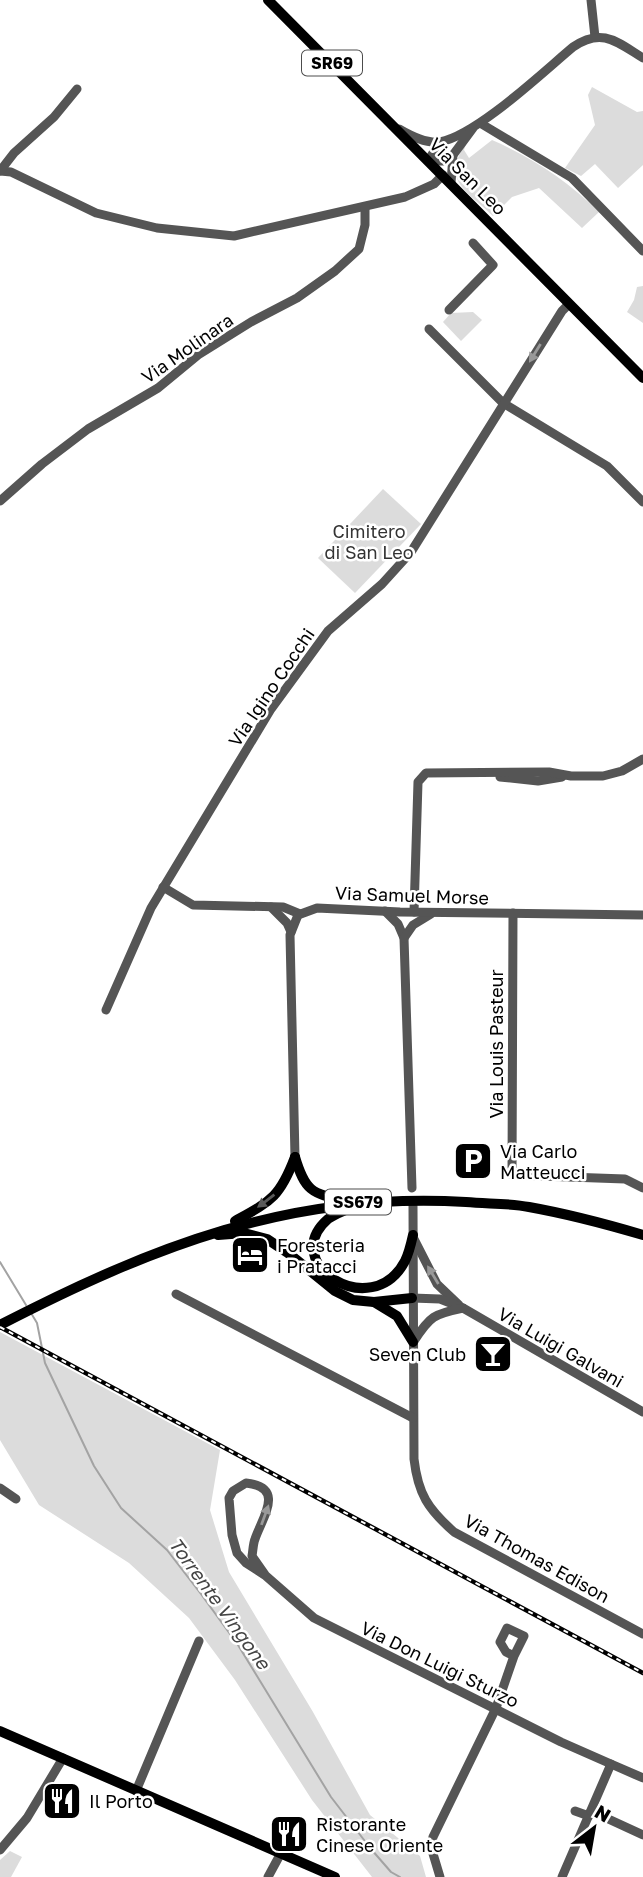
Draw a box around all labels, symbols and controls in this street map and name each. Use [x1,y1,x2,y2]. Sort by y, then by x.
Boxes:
road number: SR69 [302,50,362,76]
street label: Via San Leo [425,133,511,219]
street label: Via Molinara [137,308,237,388]
one-way arrow [529,343,542,362]
park label: Cimitero di San Leo [325,520,413,563]
street label: Via Igino Cocchi [223,624,319,750]
street label: Via Samuel Morse [335,881,489,909]
street label: Via Louis Pasteur [485,969,507,1119]
parking icon: Via Carlo Matteucci [452,1140,494,1182]
place label: Via Carlo Matteucci [500,1140,585,1183]
road number: SS679 [325,1190,391,1214]
one-way arrow [257,1194,275,1208]
hotel icon: Foresteria i Pratacci [229,1234,271,1276]
place label: Foresteria i Pratacci [277,1234,365,1277]
one-way arrow [427,1266,439,1285]
street label: Via Luigi Galvani [494,1302,628,1392]
bar icon: Seven Club [472,1333,514,1375]
place label: Seven Club [369,1343,466,1365]
one-way arrow [260,1504,271,1525]
street label: Via Thomas Edison [460,1509,614,1607]
water label: Torrente Vingone [164,1533,277,1675]
street label: Via Don Luigi Sturzo [357,1616,523,1712]
restaurant icon: Il Porto [41,1780,83,1822]
place label: Il Porto [89,1790,153,1812]
north arrow [559,1793,629,1863]
text: N [591,1799,615,1827]
restaurant icon: Ristorante Cinese Oriente [268,1813,310,1855]
place label: Ristorante Cinese Oriente [316,1813,443,1856]

